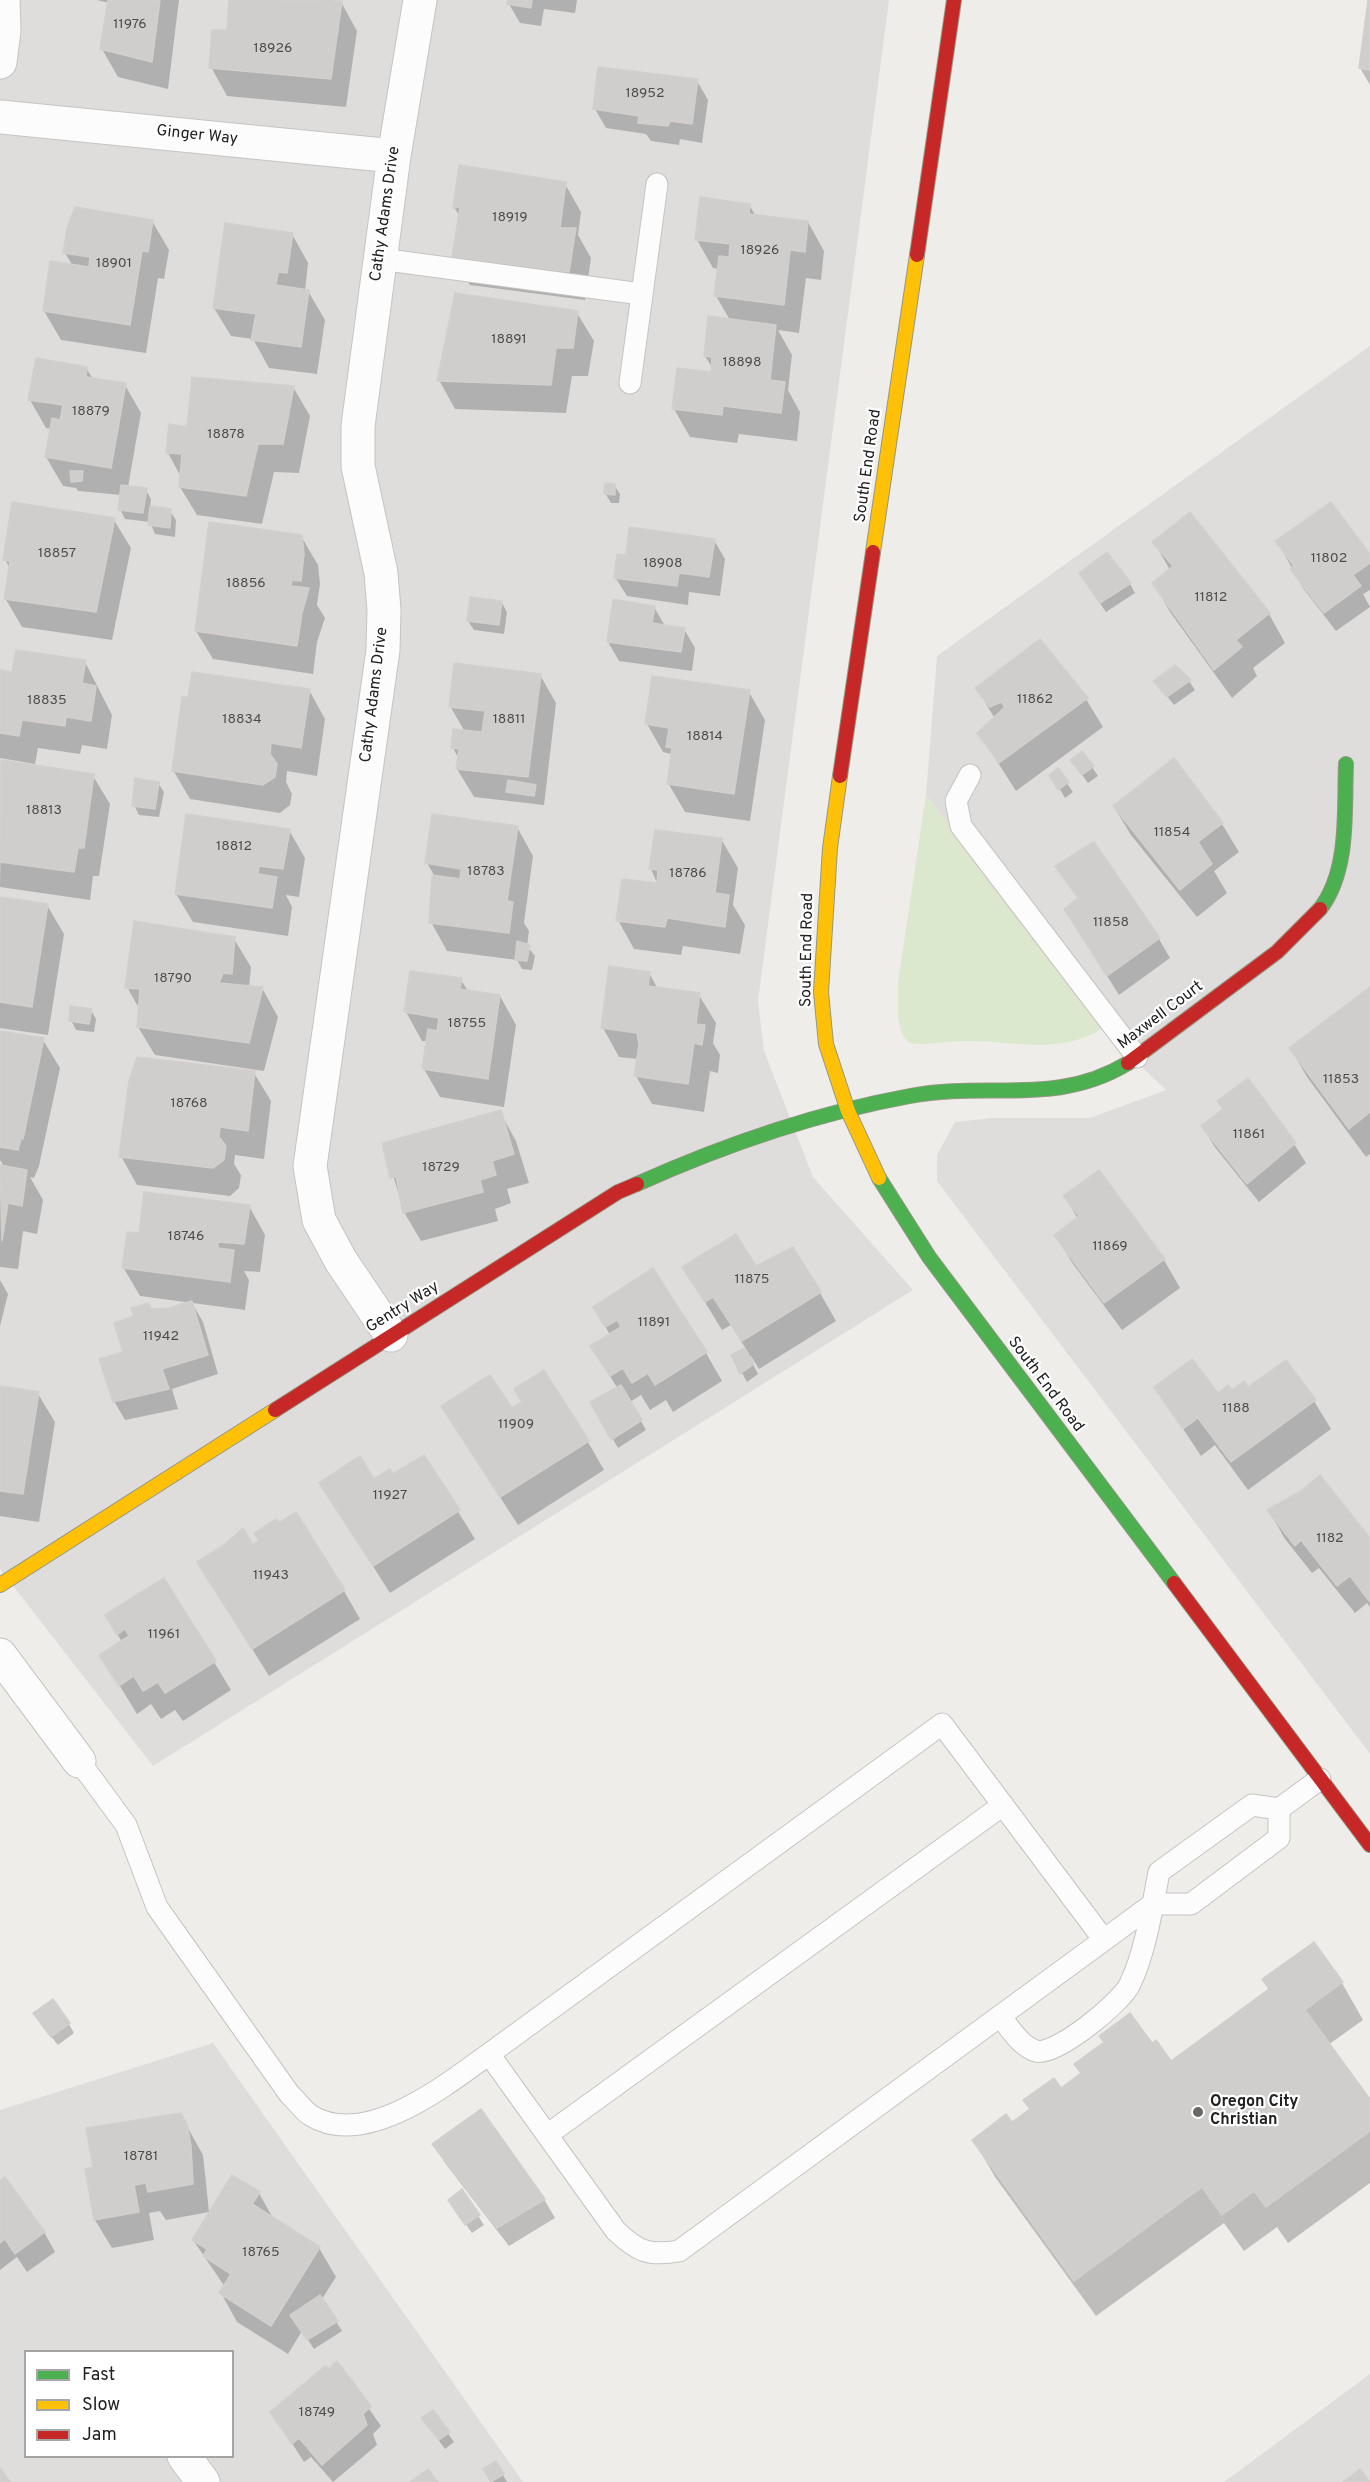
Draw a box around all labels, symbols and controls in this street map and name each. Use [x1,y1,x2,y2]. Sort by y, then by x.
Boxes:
house number: 11976 [113,17,147,33]
house number: 18926 [254,41,292,57]
house number: 18952 [625,86,665,102]
street label: Ginger Way [155,122,239,150]
street label: Cathy Adams Drive [367,145,405,283]
house number: 18919 [492,210,528,226]
house number: 18926 [741,243,779,259]
house number: 18901 [96,256,132,272]
house number: 18891 [491,332,527,348]
house number: 18898 [723,355,761,371]
house number: 18879 [72,404,110,420]
street label: South End Road [852,408,886,524]
house number: 18878 [207,427,245,443]
house number: 18857 [38,546,76,562]
house number: 11802 [1311,551,1347,567]
house number: 18908 [643,556,683,572]
house number: 18856 [226,576,266,592]
house number: 11812 [1195,590,1227,606]
street label: Cathy Adams Drive [357,626,393,764]
house number: 11862 [1017,692,1053,708]
house number: 18835 [27,693,67,709]
house number: 18834 [222,712,262,728]
house number: 18811 [493,712,525,728]
house number: 18814 [687,729,723,745]
house number: 18813 [26,803,62,819]
house number: 11854 [1154,825,1190,841]
house number: 18812 [216,839,252,855]
house number: 18783 [467,864,505,880]
house number: 18786 [669,866,707,882]
street label: South End Road [797,893,819,1007]
house number: 11858 [1093,915,1129,931]
house number: 18790 [154,971,192,987]
street label: Maxwell Court [1114,978,1208,1054]
house number: 18755 [448,1016,486,1032]
house number: 11853 [1323,1072,1359,1088]
house number: 18768 [170,1096,208,1112]
house number: 11861 [1233,1127,1265,1143]
house number: 18729 [422,1160,460,1176]
house number: 18746 [168,1229,204,1245]
house number: 11869 [1092,1239,1128,1255]
house number: 11875 [735,1272,769,1288]
street label: Gentry Way [363,1278,443,1338]
house number: 11891 [638,1315,670,1331]
house number: 11942 [143,1329,179,1345]
street label: South End Road [1003,1334,1087,1436]
house number: 1188 [1222,1401,1250,1417]
house number: 11909 [498,1417,534,1433]
house number: 11927 [373,1488,407,1504]
house number: 1182 [1316,1531,1344,1547]
house number: 11943 [253,1568,289,1584]
house number: 11961 [148,1627,180,1643]
place label: Oregon City Christian [1210,2093,1298,2131]
marker: Oregon City Christian [1191,2105,1205,2119]
house number: 18781 [124,2149,158,2165]
house number: 18765 [242,2245,280,2261]
legend [24,2350,234,2458]
text: Fast [82,2364,115,2387]
text: Slow [82,2394,120,2417]
house number: 18749 [299,2405,335,2421]
text: Jam [82,2424,117,2447]

